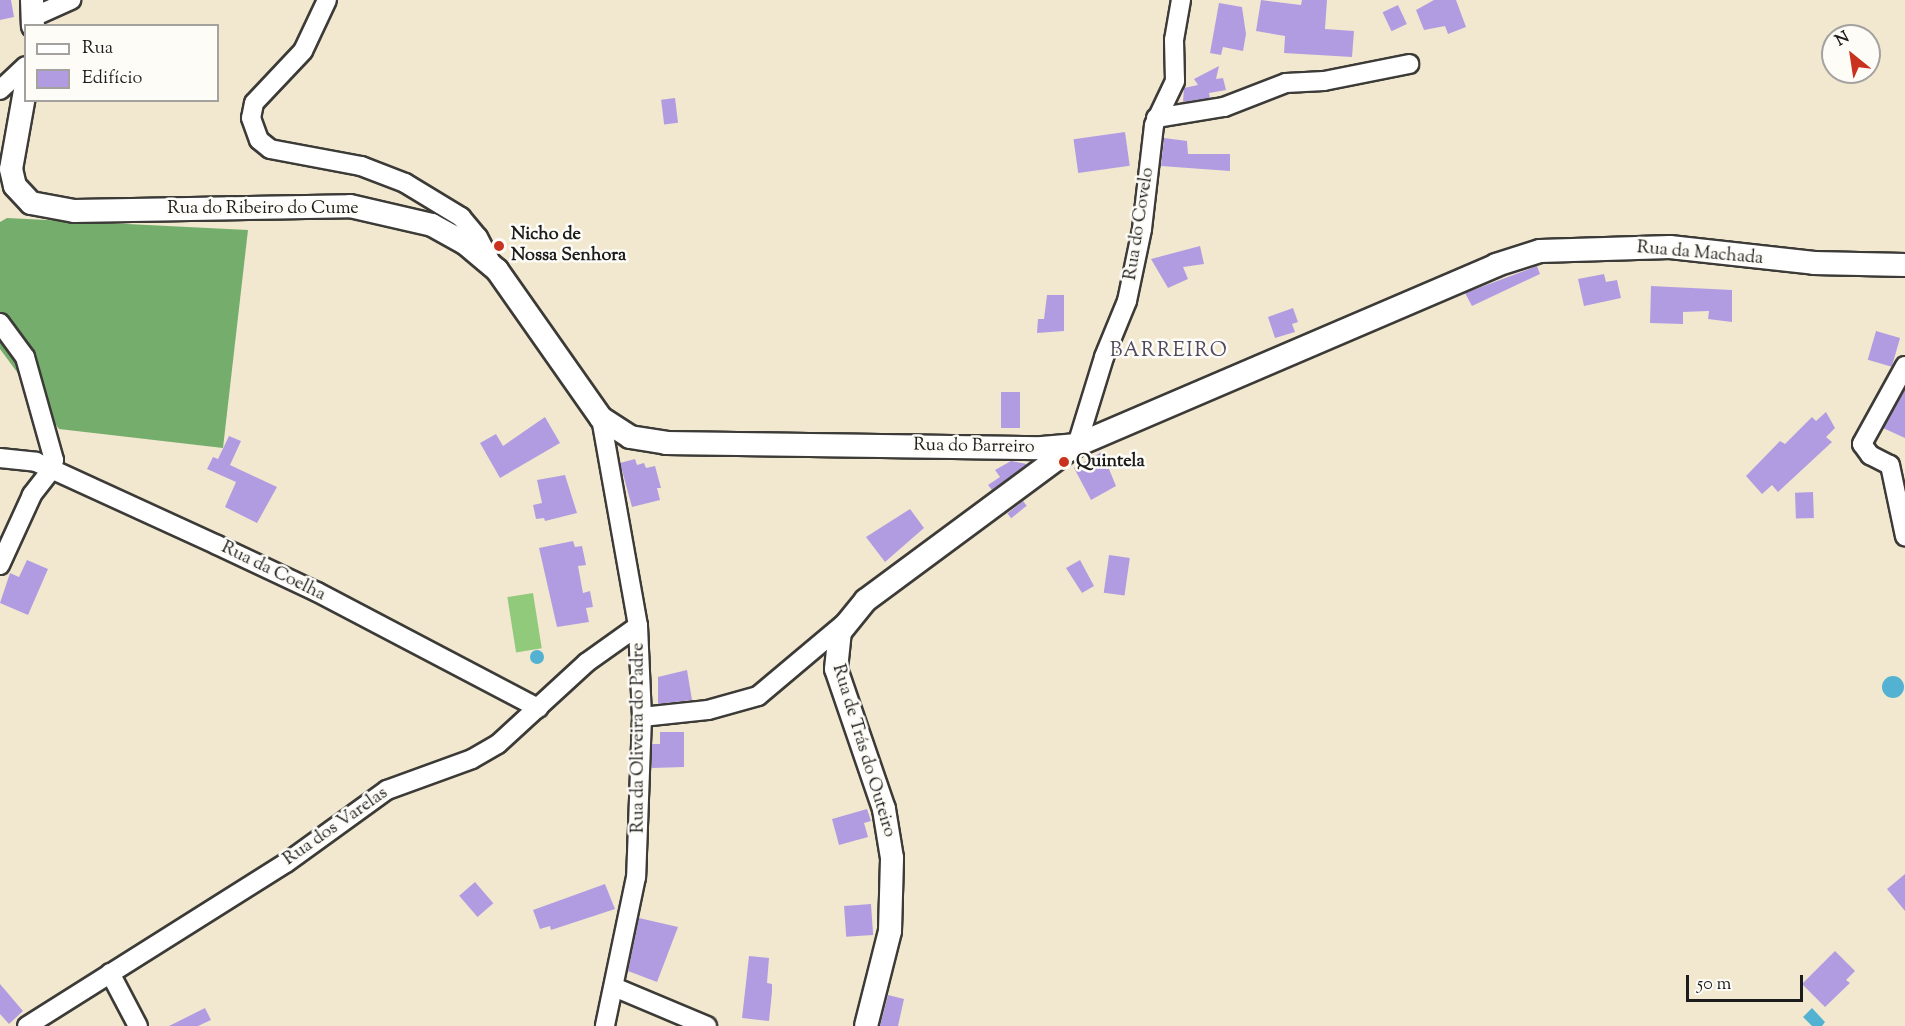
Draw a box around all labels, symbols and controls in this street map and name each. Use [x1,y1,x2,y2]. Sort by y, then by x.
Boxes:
legend [24,24,219,102]
north arrow [1821,24,1881,84]
text: N [1831,27,1854,53]
text: Rua [82,36,113,62]
text: Edifício [82,66,142,92]
street label: Rua do Covelo [1120,166,1160,282]
street label: Rua do Ribeiro do Cume [167,198,359,220]
place label: Nicho de Nossa Senhora [511,225,626,268]
street label: Rua da Machada [1636,238,1764,270]
marker: Nicho de Nossa Senhora [492,239,506,253]
district label: BARREIRO [1110,339,1228,363]
street label: Rua do Barreiro [913,435,1035,459]
place label: Quintela [1076,451,1145,473]
marker: Quintela [1057,455,1071,469]
street label: Rua da Coelha [217,537,329,607]
street label: Rua da Oliveira do Padre [628,643,650,833]
street label: Rua de Trás do Outeiro [826,662,900,840]
street label: Rua dos Varelas [280,783,392,871]
scale bar [1689,963,1806,1001]
text: 50 m [1697,972,1731,998]

